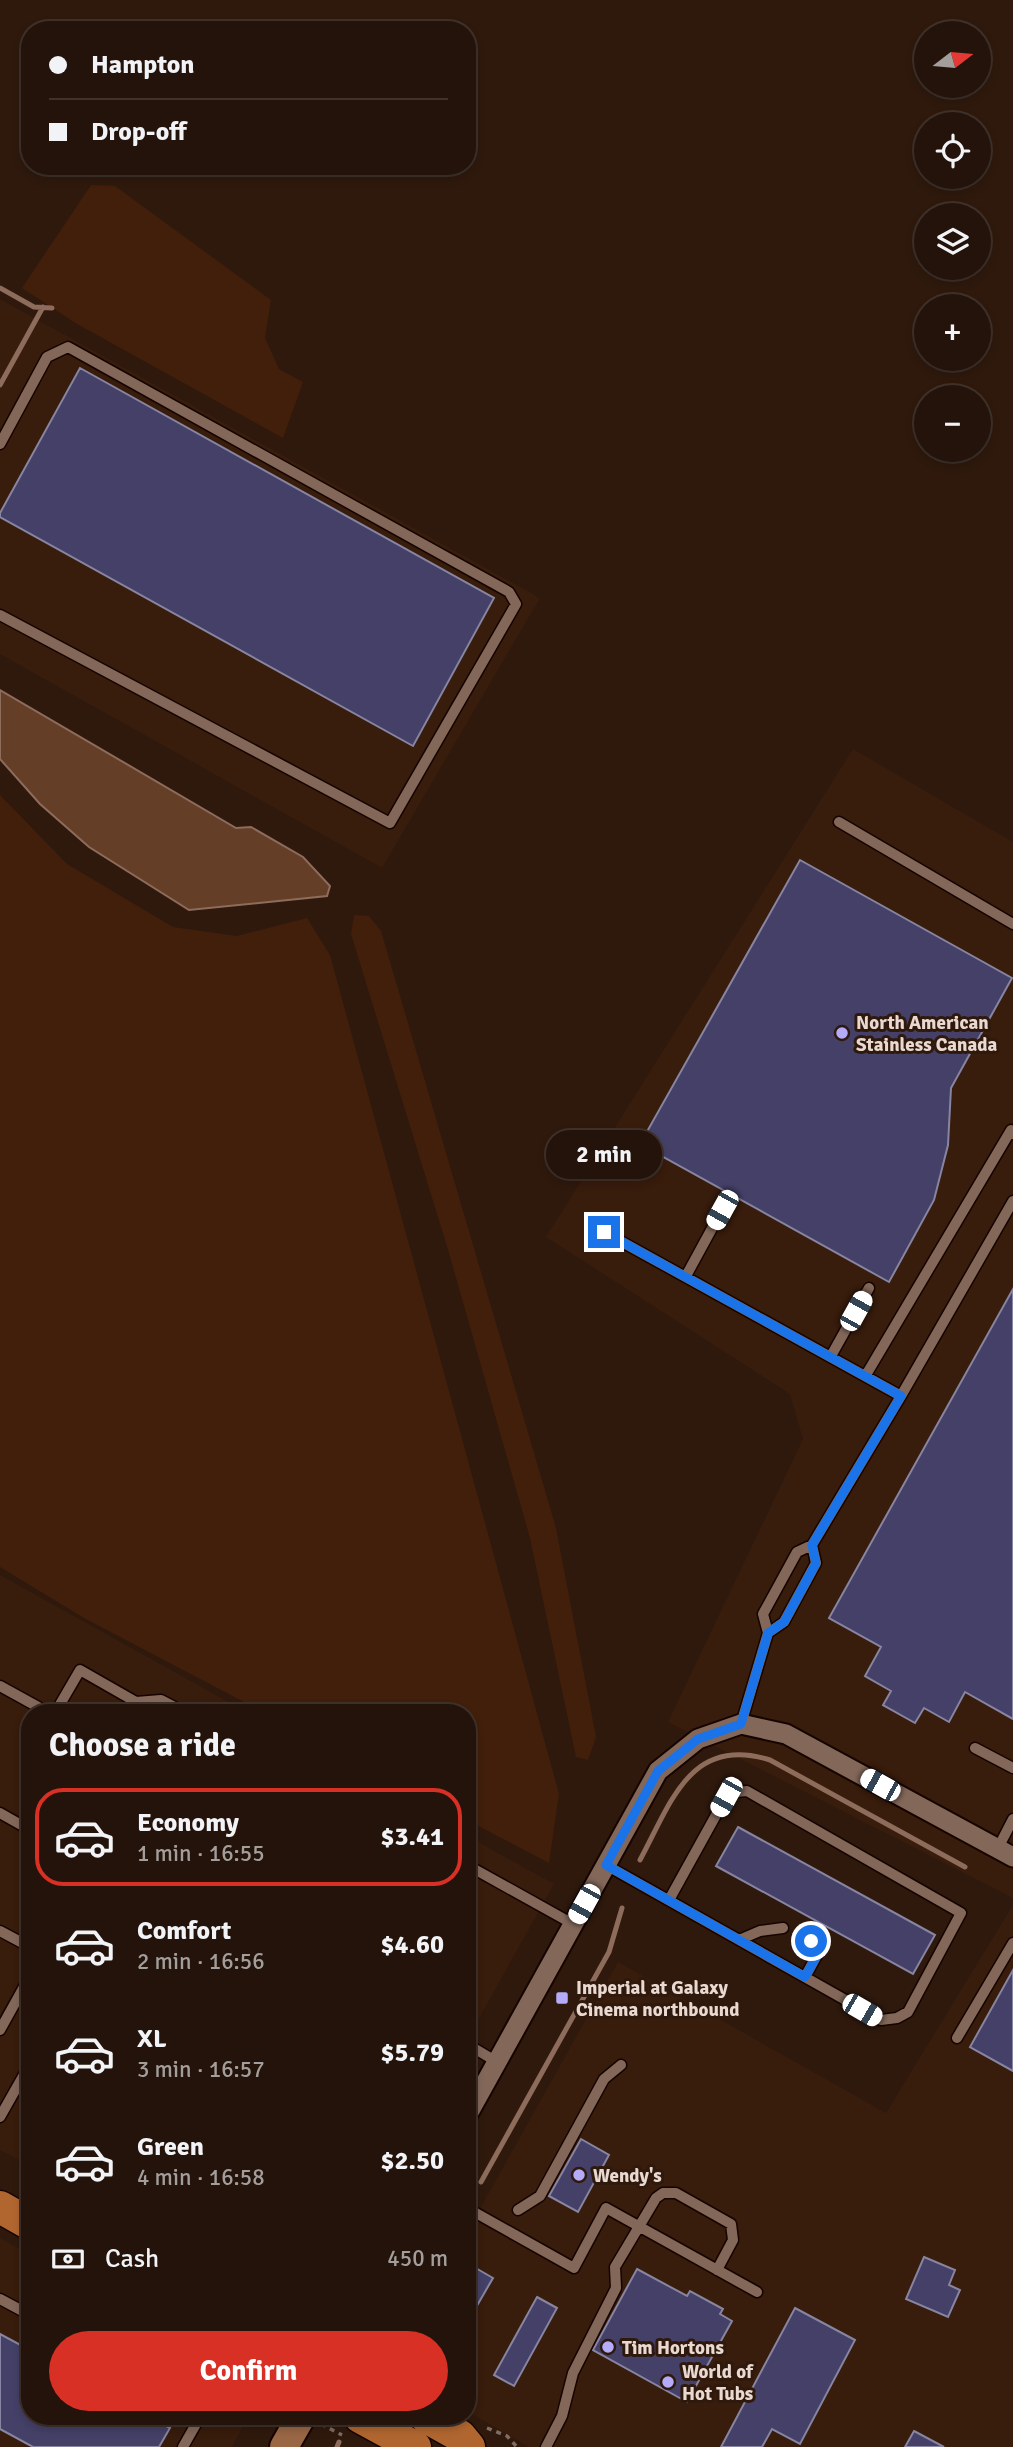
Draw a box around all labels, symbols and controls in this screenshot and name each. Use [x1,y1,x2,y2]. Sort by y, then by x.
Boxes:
north arrow [914,21,990,98]
map controls [914,21,991,462]
text: Hampton [91,49,195,81]
button: locate [914,112,991,189]
text: Drop-off [91,116,187,148]
button: layers [914,203,991,280]
button: + [914,294,991,371]
button: − [914,385,991,462]
place label: North American Stainless Canada [856,1011,997,1057]
marker: North American Stainless Canada [834,1025,850,1041]
callout: 2 min [546,1130,662,1180]
text: 2 min [576,1140,632,1169]
car [703,1187,742,1233]
route end [588,1216,620,1248]
car [837,1288,876,1334]
text: Choose a ride [49,1726,236,1765]
car [857,1766,904,1804]
car [707,1774,746,1820]
icon: car [53,1806,116,1869]
text: Economy [137,1807,239,1839]
text: $3.41 [380,1821,444,1853]
text: 1 min · 16:55 [137,1839,265,1868]
car [565,1881,604,1927]
icon: car [53,1914,116,1977]
text: Comfort [137,1915,231,1947]
route start [795,1925,827,1957]
text: $4.60 [380,1929,444,1961]
text: 2 min · 16:56 [137,1947,265,1976]
place label: Imperial at Galaxy Cinema northbound [576,1976,740,2022]
marker: Imperial at Galaxy Cinema northbound [554,1990,570,2006]
car [839,1990,886,2030]
icon: car [53,2022,116,2085]
text: XL [137,2023,167,2055]
text: $5.79 [380,2037,444,2069]
text: 3 min · 16:57 [137,2055,265,2084]
icon: car [53,2130,116,2193]
text: Green [137,2131,204,2163]
text: $2.50 [380,2145,444,2177]
text: 4 min · 16:58 [137,2163,265,2192]
place label: Wendy's [593,2164,662,2188]
marker: Wendy's [571,2167,587,2183]
icon: cash [49,2240,87,2278]
text: Cash [105,2243,159,2275]
text: 450 m [387,2244,448,2273]
button: Confirm [49,2331,448,2411]
place label: Tim Hortons [622,2336,724,2360]
marker: Tim Hortons [600,2339,616,2355]
place label: World of Hot Tubs [682,2360,754,2406]
marker: World of Hot Tubs [660,2374,676,2390]

